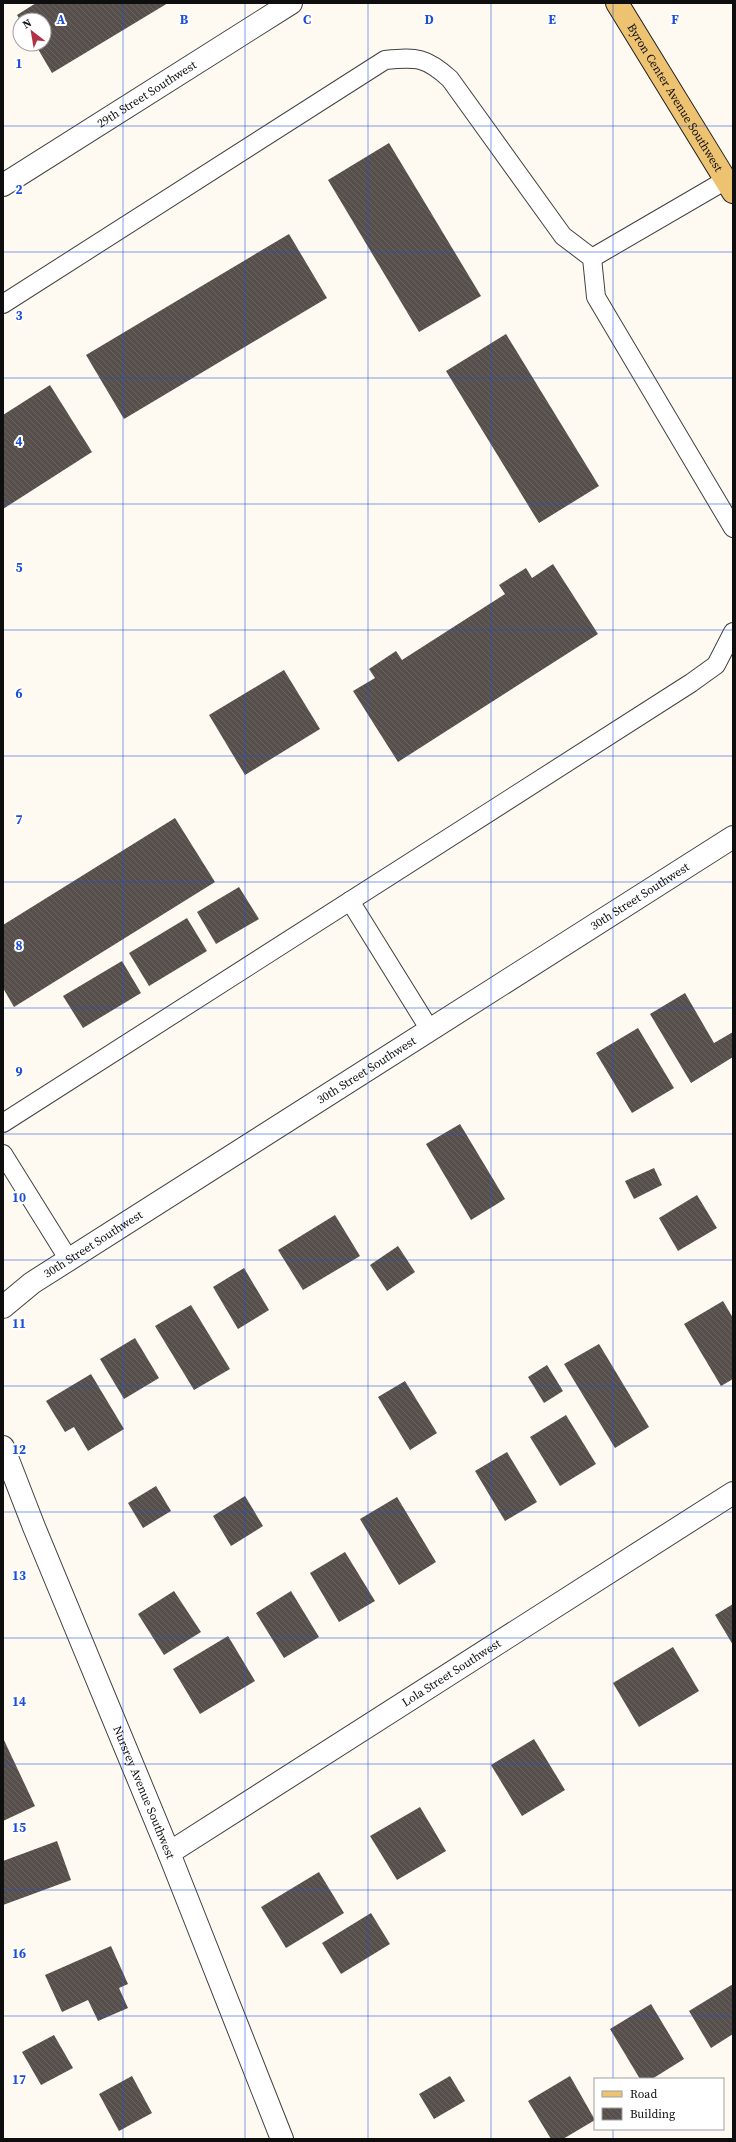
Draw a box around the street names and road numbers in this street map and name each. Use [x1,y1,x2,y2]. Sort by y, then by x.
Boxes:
street label: Byron Center Avenue Southwest [624,21,727,175]
street label: 29th Street Southwest [94,57,199,132]
street label: 30th Street Southwest [587,859,692,934]
street label: 30th Street Southwest [314,1033,419,1108]
street label: 30th Street Southwest [40,1207,146,1282]
street label: Lola Street Southwest [399,1635,504,1710]
street label: Nursrey Avenue Southwest [109,1723,179,1861]

